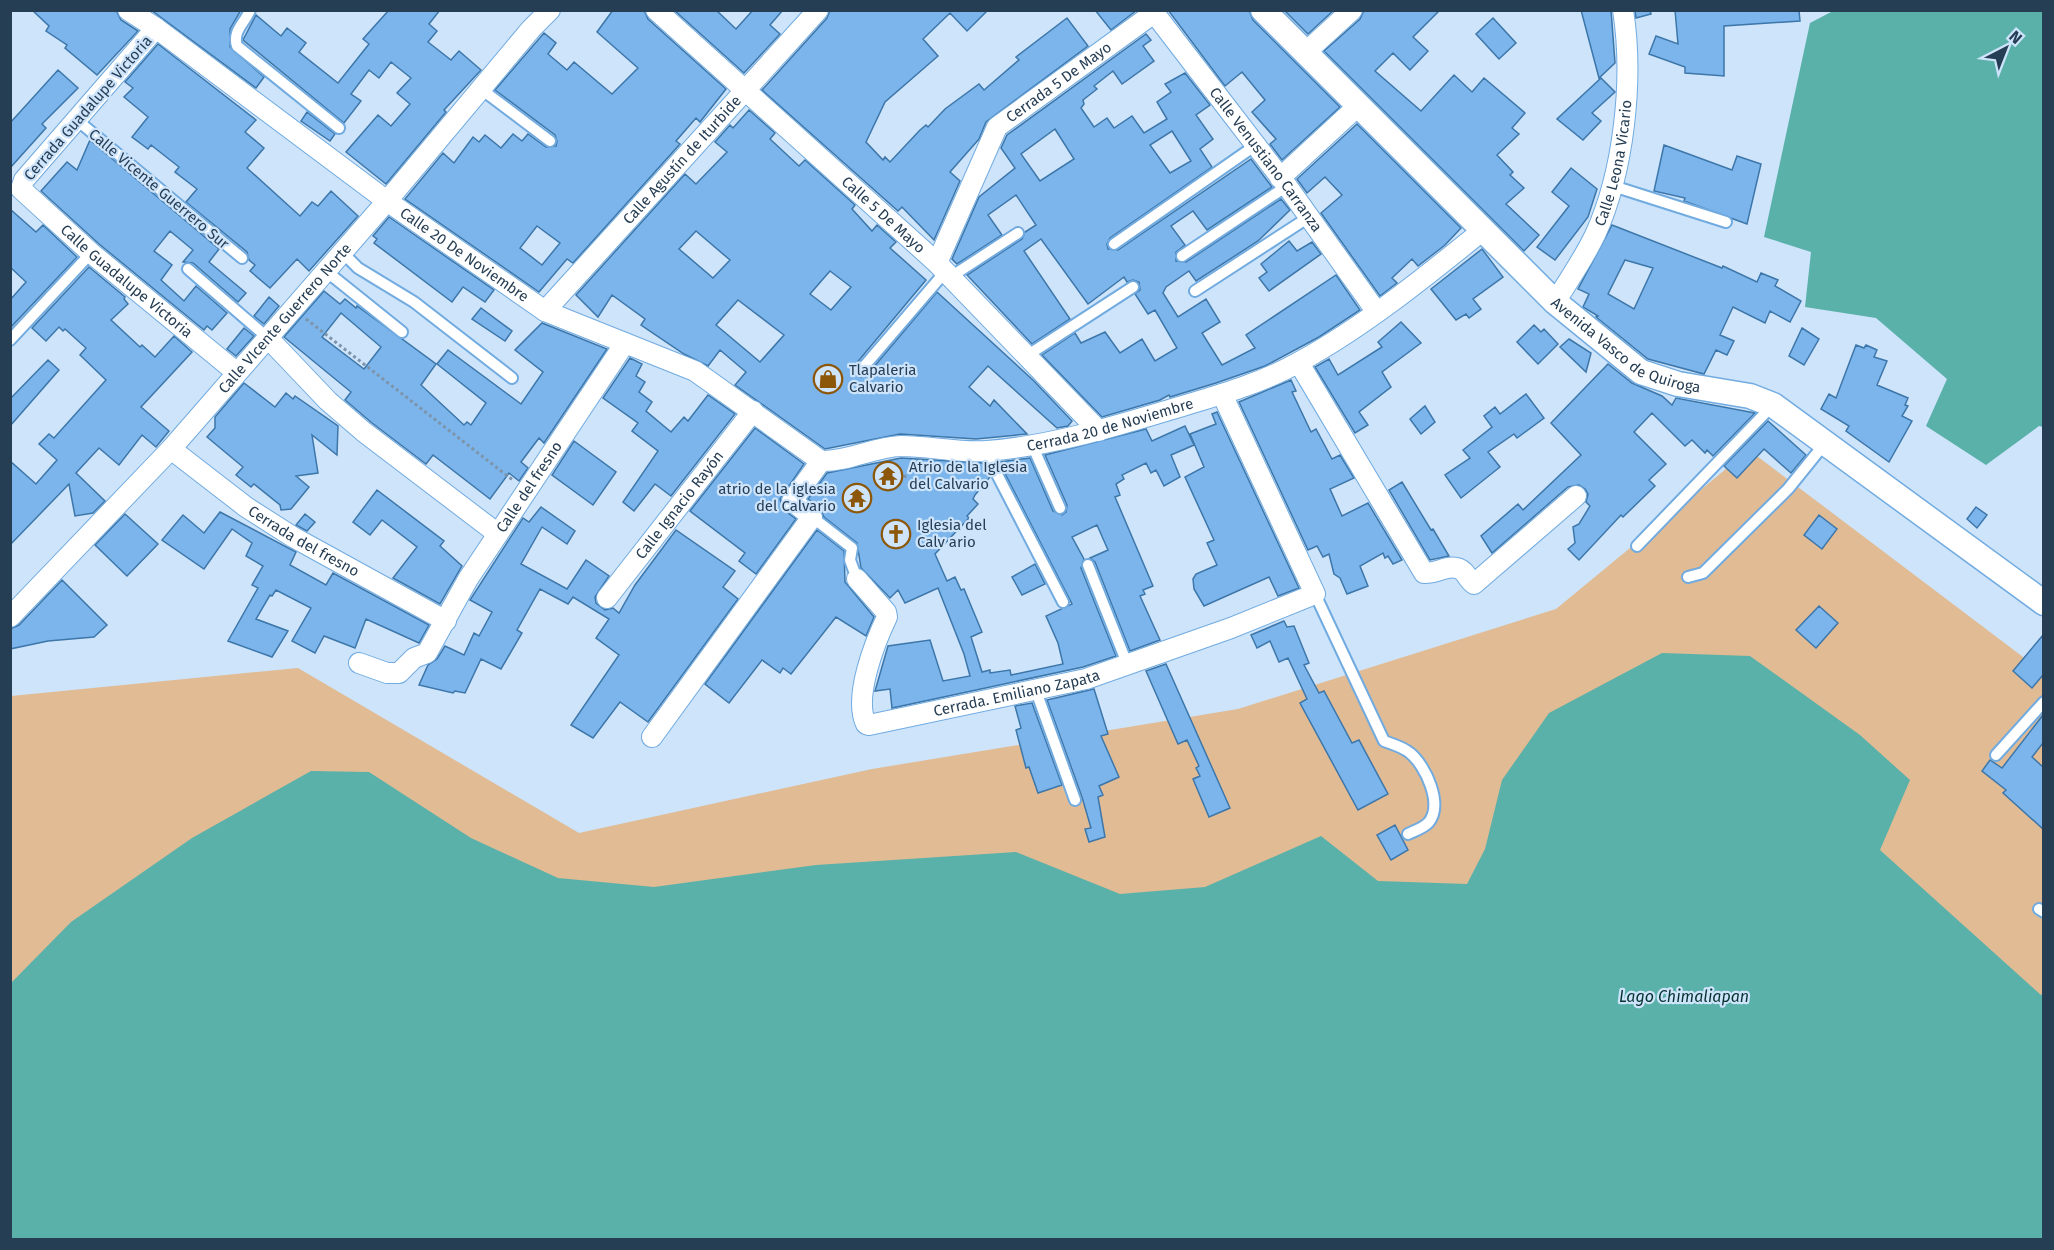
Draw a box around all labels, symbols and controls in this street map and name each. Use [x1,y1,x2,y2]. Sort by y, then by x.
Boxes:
north arrow [1976,18,2036,78]
text: N [2005,27,2026,48]
street label: Cerrada Guadalupe Victoria [20,32,156,184]
street label: Cerrada 5 De Mayo [1003,38,1115,126]
street label: Calle Venustiano Carranza [1206,84,1326,235]
street label: Calle Agustín de Iturbide [619,92,745,228]
street label: Calle Leona Vicario [1591,99,1635,229]
street label: Calle Vicente Guerrero Sur [85,125,233,253]
street label: Calle 5 De Mayo [838,173,929,257]
street label: Calle 20 De Noviembre [396,204,532,306]
street label: Calle Guadalupe Victoria [57,221,196,342]
street label: Calle VIcente Guerrero Norte [215,240,355,397]
street label: Avenida Vasco de Quiroga [1547,293,1702,397]
place label: Tlapaleria Calvario [849,361,917,396]
shop icon: Tlapaleria Calvario [812,363,844,395]
street label: Cerrada 20 de Noviembre [1025,394,1195,455]
street label: Calle del fresno [492,438,566,536]
street label: Calle Ignacio Rayón [632,447,727,563]
place label: Atrio de la Iglesia del Calvario [909,458,1027,493]
temple icon: Atrio de la Iglesia del Calvario [872,460,904,492]
place label: atrio de la iglesia del Calvario [718,480,836,515]
temple icon: atrio de la iglesia del Calvario [841,482,873,514]
street label: Cerrada del fresno [245,502,362,581]
place label: Iglesia del Calv ario [917,516,987,551]
church icon: Iglesia del Calv ario [880,518,912,550]
street label: Cerrada. Emiliano Zapata [932,666,1102,720]
water label: Lago Chimaliapan [1619,987,1749,1006]

